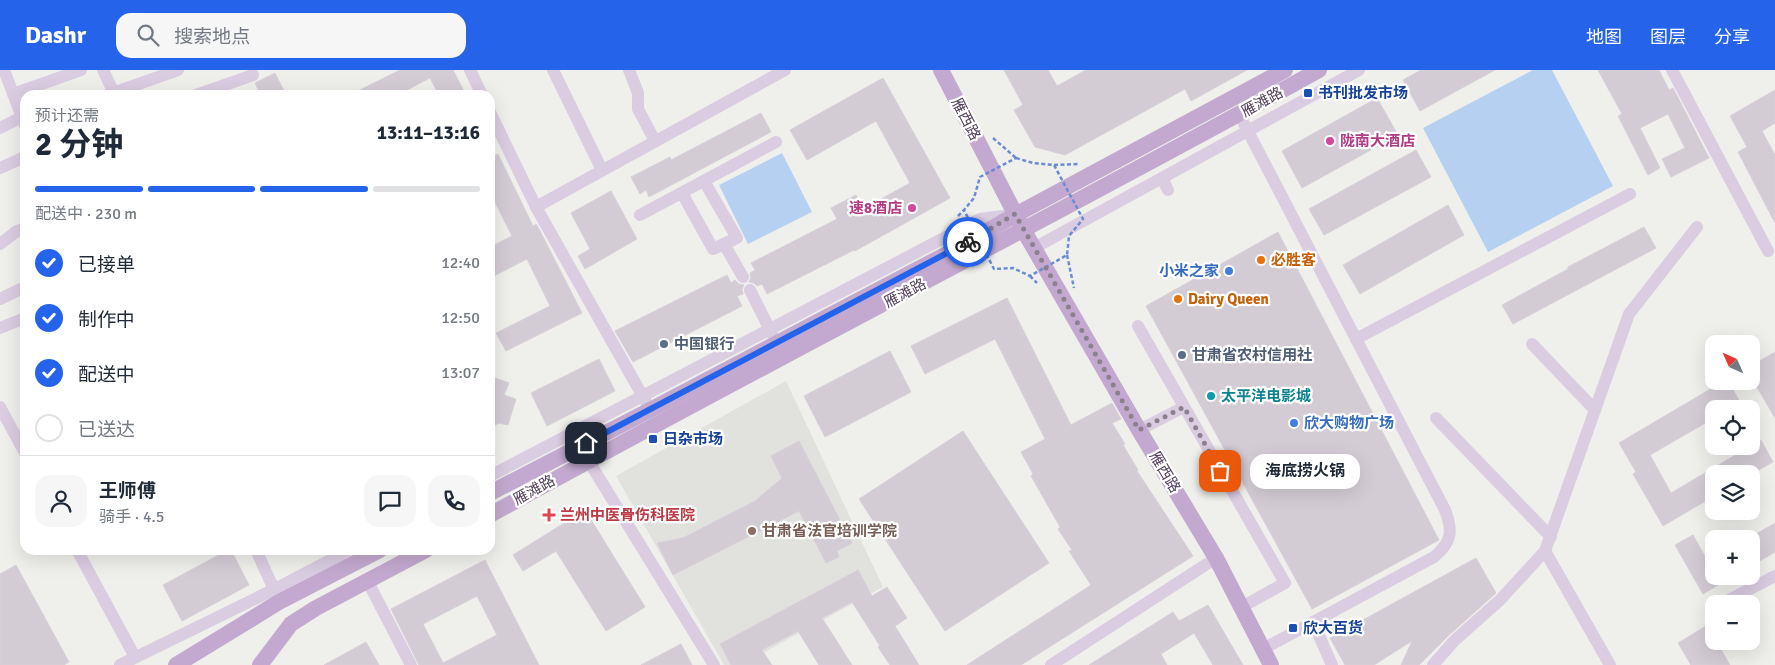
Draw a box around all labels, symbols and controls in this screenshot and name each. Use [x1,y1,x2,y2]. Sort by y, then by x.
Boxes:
search box [116,13,466,58]
text: Dashr [25,20,86,50]
icon: search [134,21,162,49]
text: 搜索地点 [174,25,250,49]
text: 地图 [1586,26,1622,48]
text: 图层 [1650,26,1686,48]
text: 分享 [1714,26,1750,48]
street label: 雁滩路 [1238,83,1286,121]
place label: 书刊批发市场 [1318,84,1408,102]
marker: 书刊批发市场 [1302,87,1314,99]
street label: 雁西路 [948,95,984,143]
text: 预计还需 [35,106,99,126]
text: 13:11–13:16 [377,121,480,145]
text: 2 分钟 [35,125,123,164]
place label: 陇南大酒店 [1340,132,1415,150]
marker: 陇南大酒店 [1324,135,1336,147]
place label: 速8酒店 [849,199,902,217]
marker: 速8酒店 [906,202,918,214]
text: 配送中 · 230 m [35,204,137,224]
courier [943,217,993,267]
icon: bike [954,228,982,256]
icon: check [35,249,63,277]
place label: 必胜客 [1271,251,1316,269]
text: 已接单 [78,253,135,277]
text: 12:40 [441,253,480,273]
marker: 必胜客 [1255,254,1267,266]
place label: 小米之家 [1159,262,1219,280]
marker: 小米之家 [1223,265,1235,277]
street label: 雁滩路 [881,274,929,312]
place label: Dairy Queen [1188,290,1269,308]
marker: Dairy Queen [1172,293,1184,305]
icon: check [35,304,63,332]
text: 制作中 [78,308,135,332]
text: 12:50 [441,308,480,328]
place label: 中国银行 [674,335,734,353]
north arrow [1705,335,1760,390]
map controls [1705,335,1760,650]
marker: 中国银行 [658,338,670,350]
place label: 甘肃省农村信用社 [1192,346,1312,364]
marker: 甘肃省农村信用社 [1176,349,1188,361]
icon: check [35,359,63,387]
text: 配送中 [78,363,135,387]
text: 13:07 [441,363,480,383]
place label: 太平洋电影城 [1221,387,1311,405]
marker: 太平洋电影城 [1205,390,1217,402]
button: locate [1705,400,1760,455]
place label: 欣大购物广场 [1304,414,1394,432]
marker: 欣大购物广场 [1288,417,1300,429]
text: 已送达 [78,418,135,442]
pin [565,422,607,464]
icon: home [572,429,600,457]
place label: 日杂市场 [663,430,723,448]
marker: 日杂市场 [647,433,659,445]
street label: 雁西路 [1146,448,1184,496]
pin [1199,450,1241,492]
callout: 海底捞火锅 [1250,454,1360,488]
icon: bag [1206,457,1234,485]
text: 海底捞火锅 [1265,461,1345,481]
button: layers [1705,465,1760,520]
street label: 雁滩路 [510,471,558,509]
button: person [35,475,87,527]
button: chat [364,475,416,527]
button: phone [428,475,480,527]
text: 王师傅 [99,479,156,503]
place label: 兰州中医骨伤科医院 [560,506,695,524]
text: 骑手 · 4.5 [99,507,164,527]
marker: 兰州中医骨伤科医院 [542,508,556,522]
place label: 甘肃省法官培训学院 [762,522,897,540]
marker: 甘肃省法官培训学院 [746,525,758,537]
button: + [1705,530,1760,585]
button: − [1705,595,1760,650]
place label: 欣大百货 [1303,619,1363,637]
marker: 欣大百货 [1287,622,1299,634]

